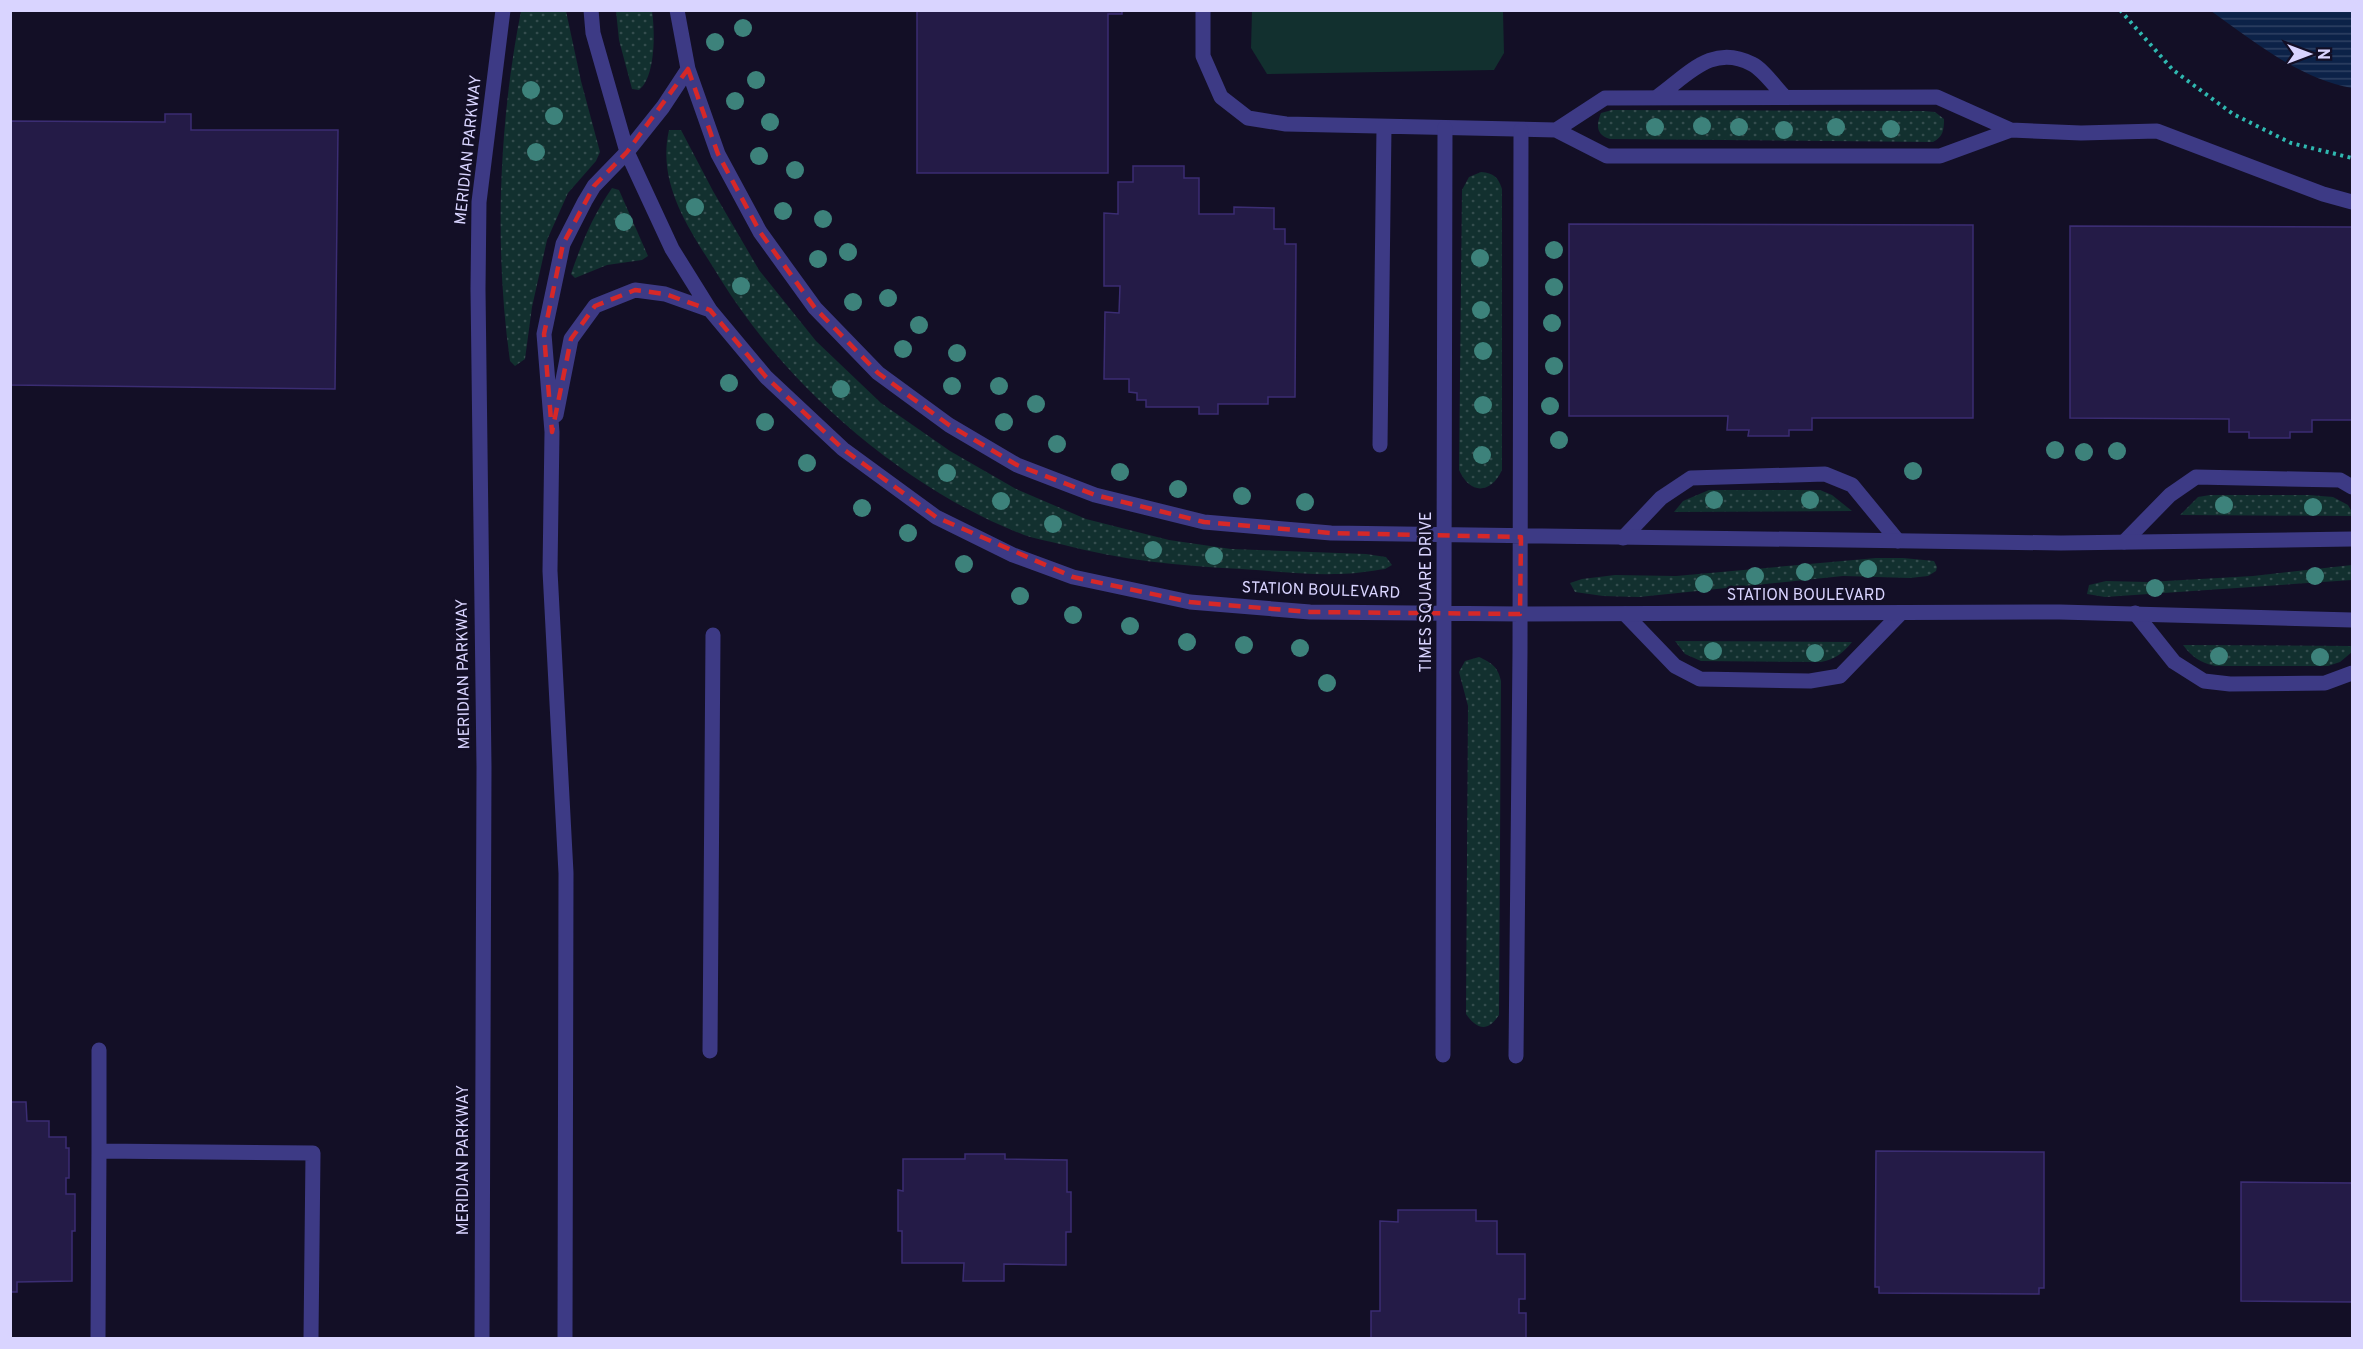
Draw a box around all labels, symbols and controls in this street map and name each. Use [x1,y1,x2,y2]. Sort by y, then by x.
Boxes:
north arrow [2279,24,2339,84]
text: N [2312,48,2332,60]
street label: MERIDIAN PARKWAY [451,74,487,226]
street label: TIMES SQUARE DRIVE [1417,511,1437,673]
street label: STATION BOULEVARD [1241,578,1401,604]
street label: STATION BOULEVARD [1727,586,1885,606]
street label: MERIDIAN PARKWAY [453,599,475,749]
street label: MERIDIAN PARKWAY [454,1085,474,1235]

